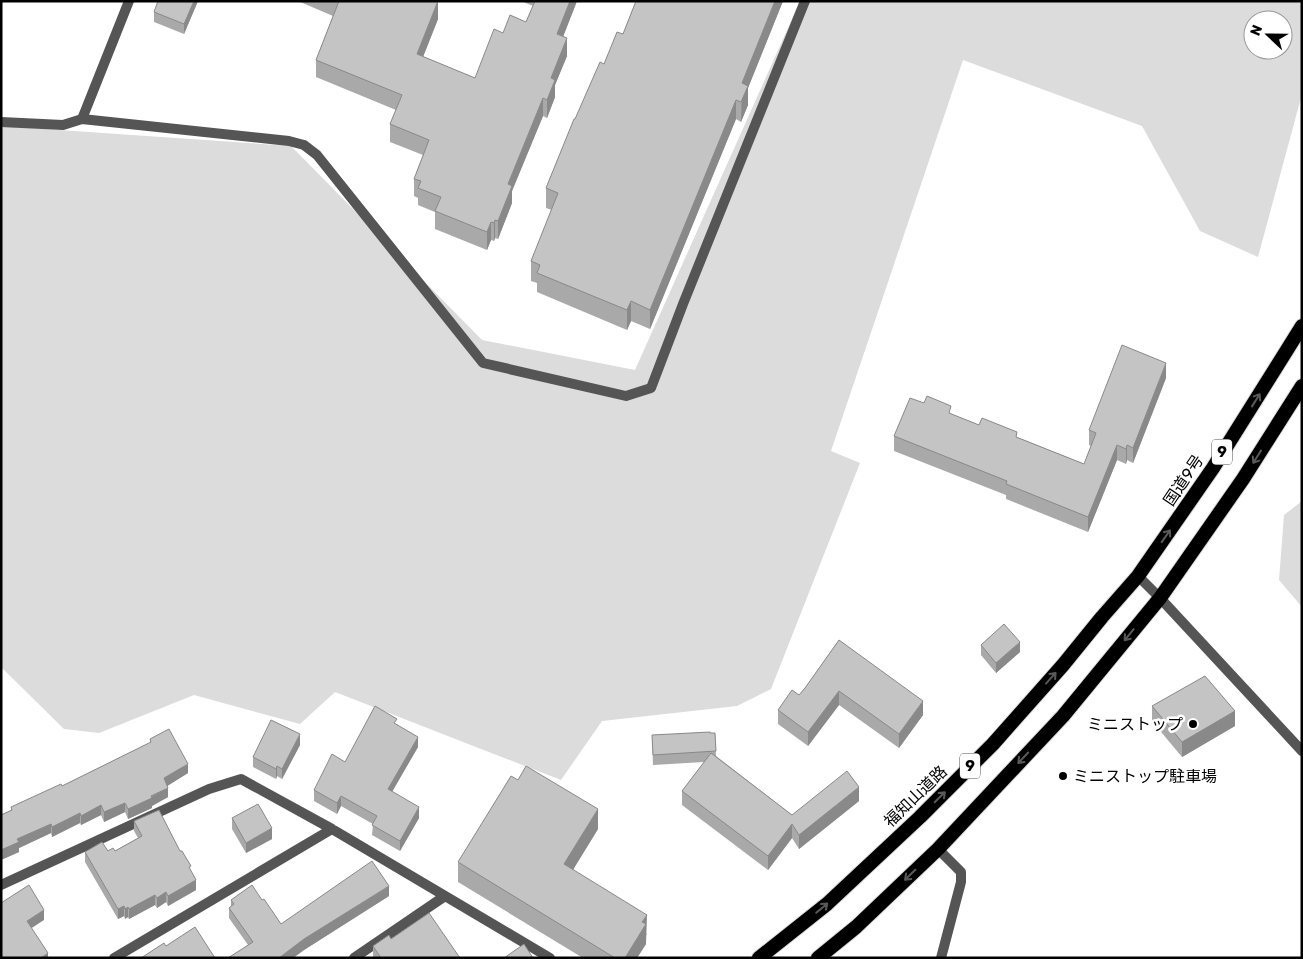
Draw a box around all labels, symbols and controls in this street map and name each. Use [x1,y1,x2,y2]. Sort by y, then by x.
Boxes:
north arrow [1243,10,1293,60]
text: N [1247,22,1266,38]
one-way arrow [1251,394,1261,408]
road number: 9 [1212,440,1232,464]
one-way arrow [1252,449,1262,463]
street label: 国道9号 [1159,451,1207,509]
one-way arrow [1161,529,1171,543]
one-way arrow [1124,628,1135,641]
one-way arrow [1045,672,1057,685]
place label: ミニストップ [1087,715,1183,734]
marker: ミニストップ [1187,718,1199,730]
one-way arrow [1017,752,1029,765]
road number: 9 [960,754,980,778]
street label: 福知山道路 [880,762,951,831]
place label: ミニストップ駐車場 [1073,767,1217,786]
marker: ミニストップ駐車場 [1057,770,1069,782]
one-way arrow [934,791,946,803]
one-way arrow [904,869,917,881]
one-way arrow [815,902,828,914]

